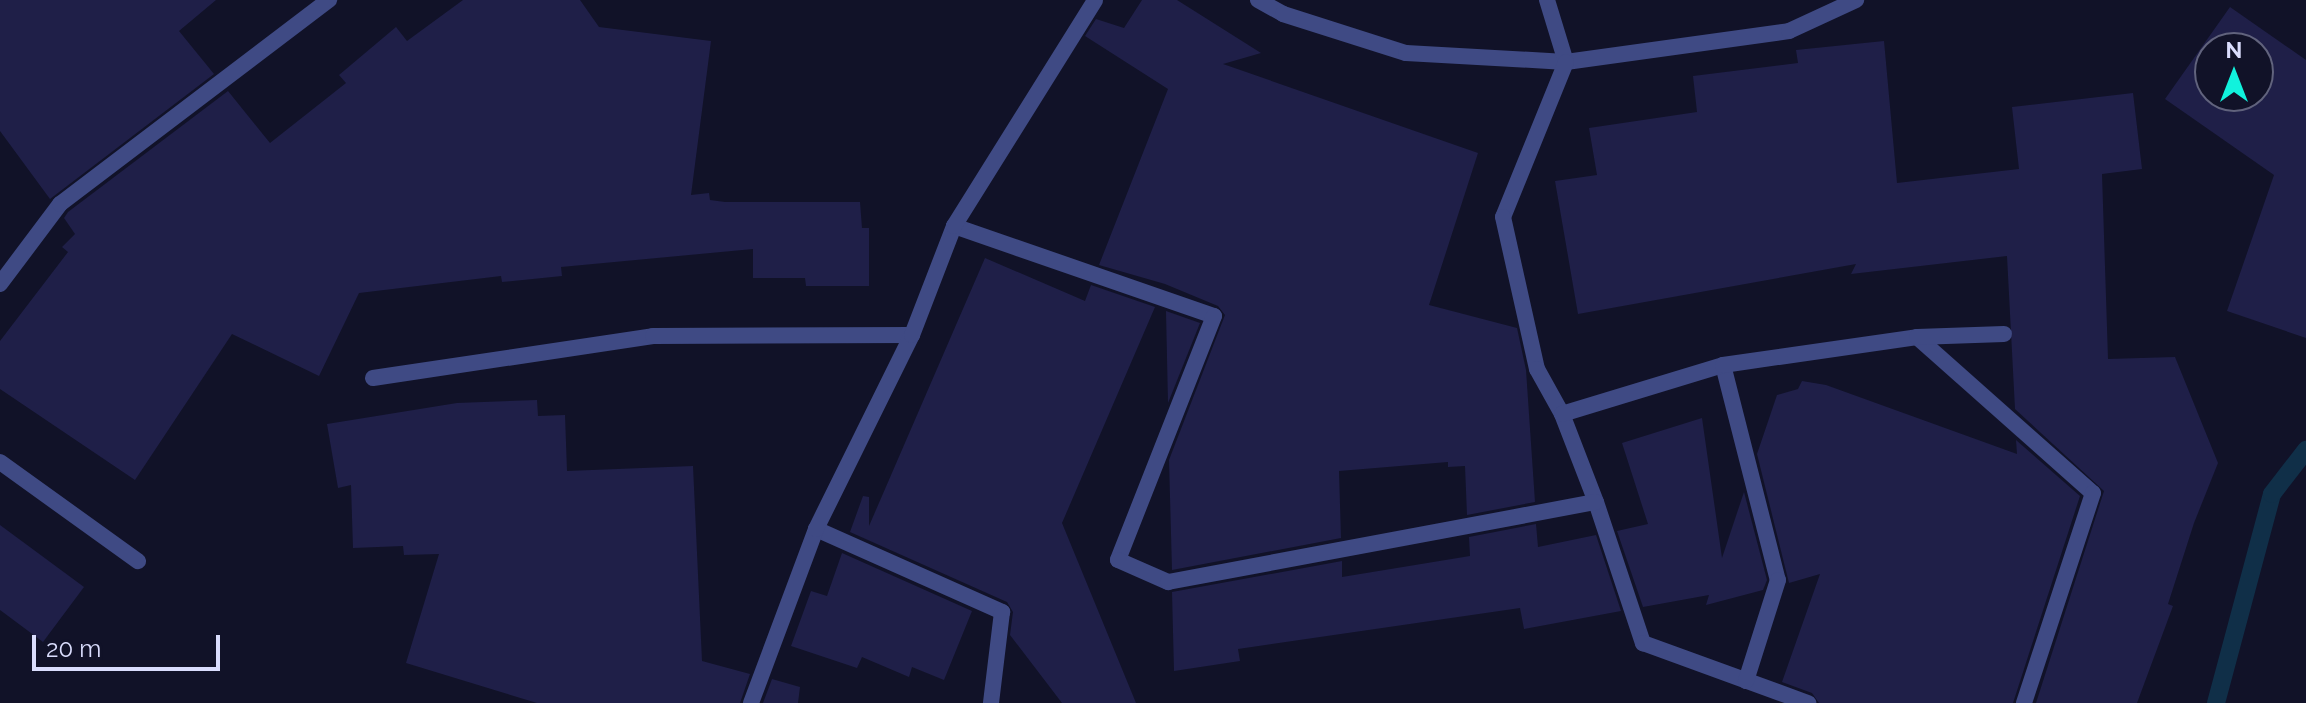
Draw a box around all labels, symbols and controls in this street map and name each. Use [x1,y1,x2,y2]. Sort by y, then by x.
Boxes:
north arrow [2194,32,2274,112]
text: N [2226,37,2242,63]
scale bar [36,619,224,669]
text: 20 m [46,634,101,663]

